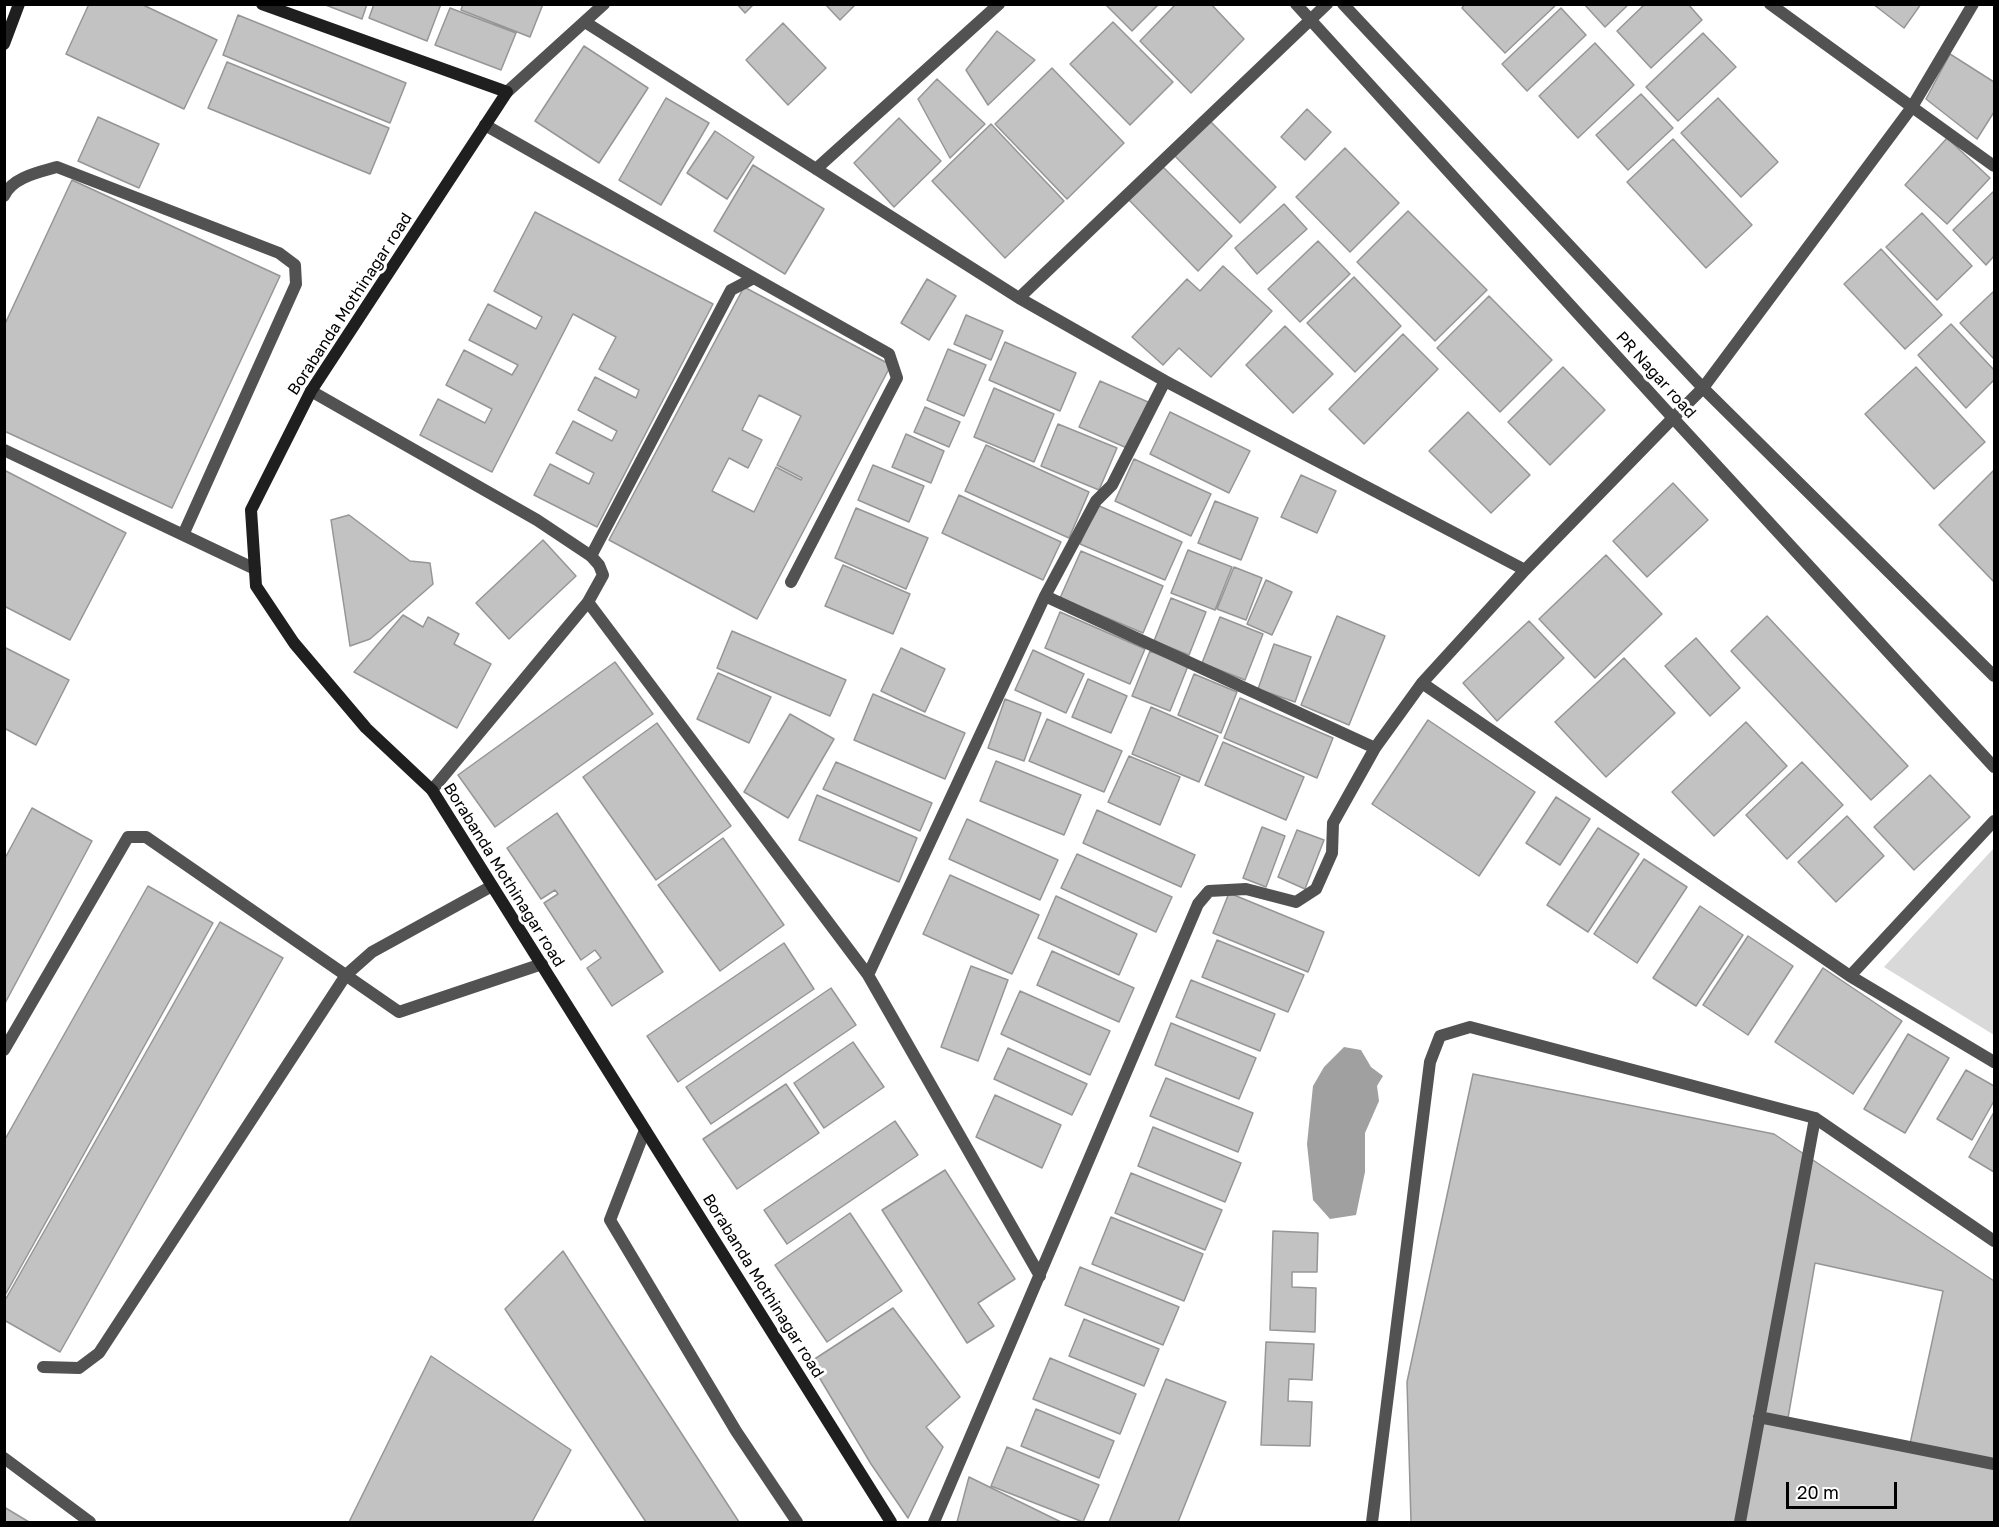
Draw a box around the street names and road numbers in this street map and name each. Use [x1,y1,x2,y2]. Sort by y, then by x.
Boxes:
street label: Borabanda Mothinagar road [284,209,416,399]
street label: PR Nagar road [1612,328,1700,422]
street label: Borabanda Mothinagar road [439,779,569,971]
street label: Borabanda Mothinagar road [698,1190,828,1382]

